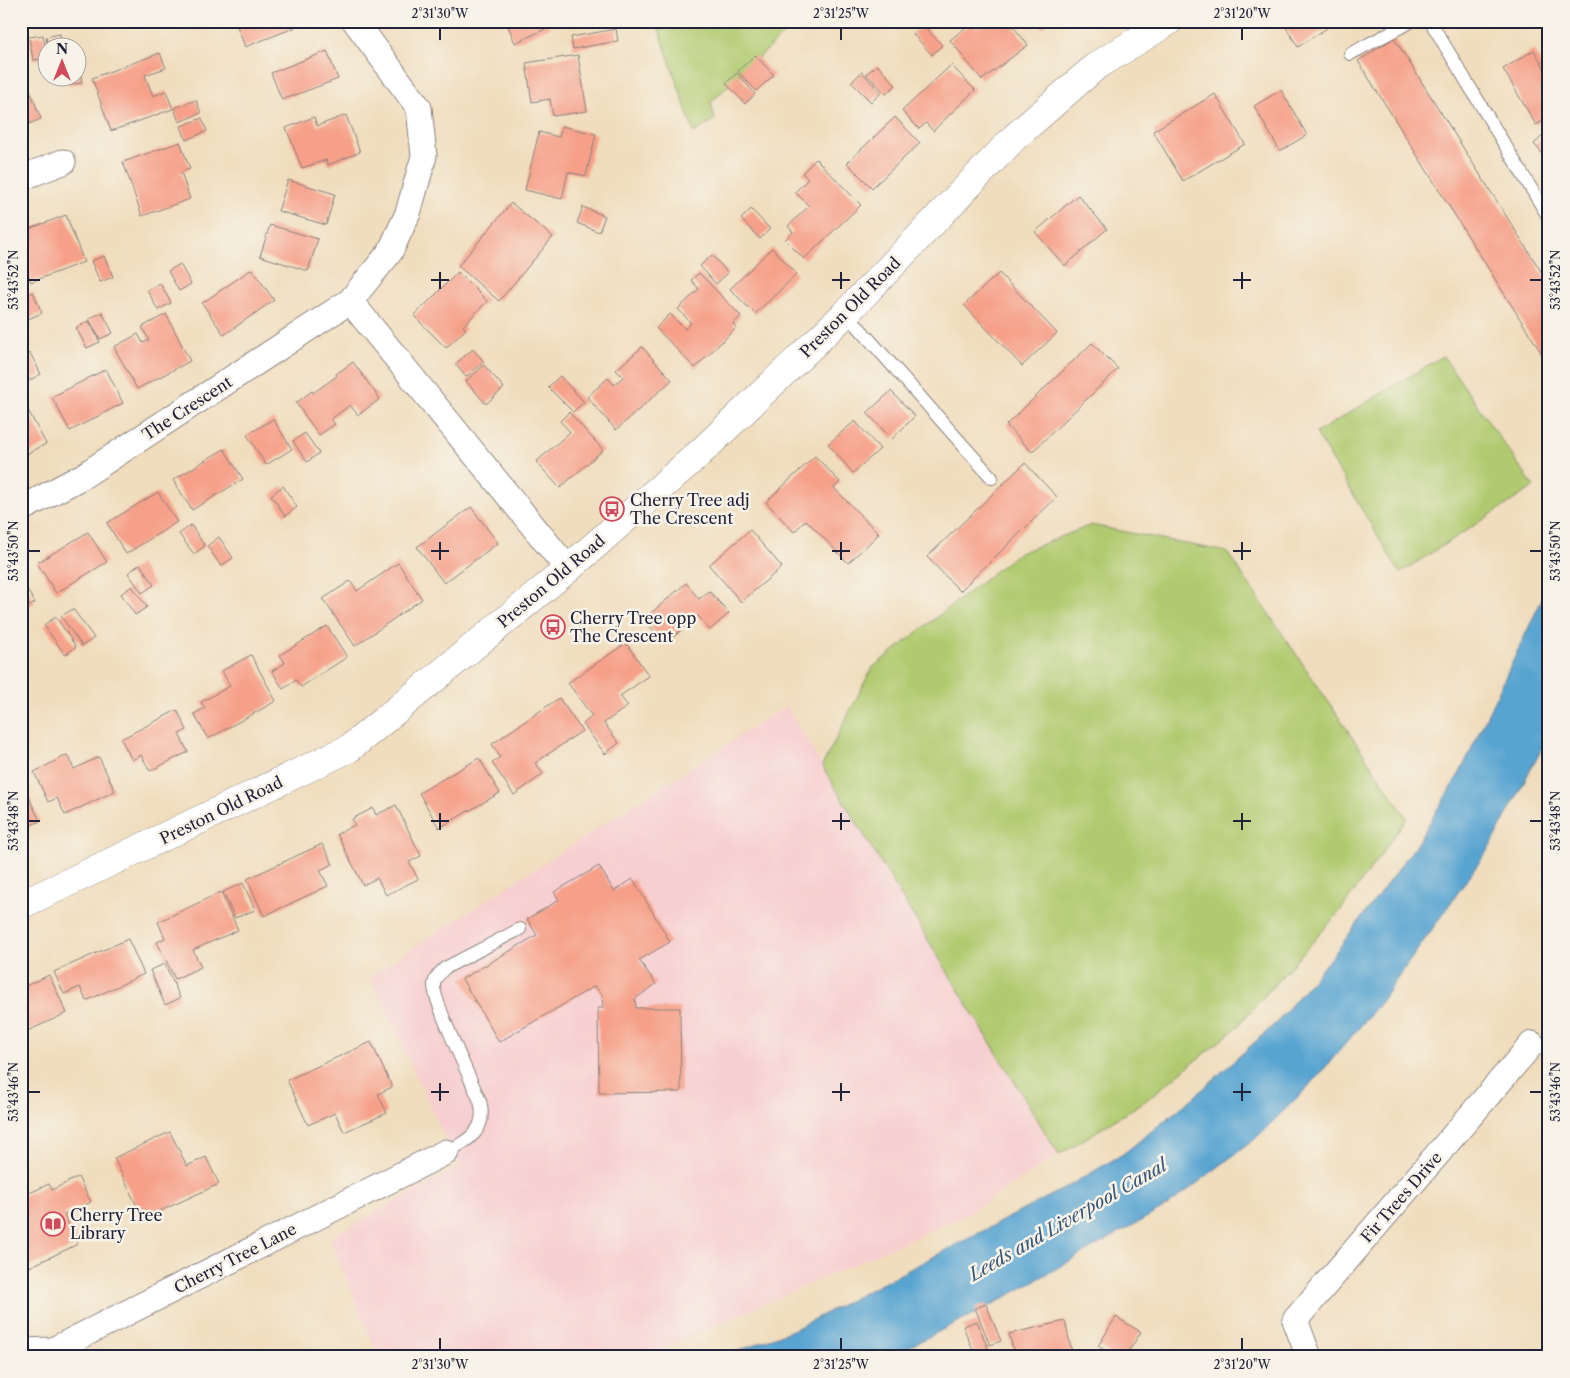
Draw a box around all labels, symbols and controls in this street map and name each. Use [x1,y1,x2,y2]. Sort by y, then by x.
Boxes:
text: 2°31'30"W [412,6,469,21]
text: 2°31'25"W [813,6,870,21]
text: 2°31'20"W [1213,6,1271,21]
north arrow [38,38,88,88]
text: N [56,40,68,58]
text: 53°43'52"N [6,250,21,310]
text: 53°43'52"N [1548,250,1563,310]
street label: Preston Old Road [795,252,905,362]
street label: The Crescent [138,371,236,444]
place label: Cherry Tree adj The Crescent [630,490,750,528]
bus stop icon: Cherry Tree adj The Crescent [599,496,625,522]
text: 53°43'50"N [6,520,21,581]
text: 53°43'50"N [1548,520,1563,581]
street label: Preston Old Road [493,530,609,632]
place label: Cherry Tree opp The Crescent [570,608,696,646]
bus stop icon: Cherry Tree opp The Crescent [540,614,566,640]
street label: Preston Old Road [156,771,286,848]
text: 53°43'48"N [6,791,21,851]
text: 53°43'48"N [1548,791,1563,851]
text: 53°43'46"N [6,1062,21,1122]
text: 53°43'46"N [1548,1062,1563,1122]
street label: Fir Trees Drive [1356,1147,1446,1246]
water label: Leeds and Liverpool Canal [963,1153,1173,1287]
place label: Cherry Tree Library [70,1205,163,1243]
library icon: Cherry Tree Library [40,1211,66,1237]
street label: Cherry Tree Lane [170,1219,300,1297]
text: 2°31'30"W [412,1357,469,1372]
text: 2°31'25"W [813,1357,870,1372]
text: 2°31'20"W [1213,1357,1271,1372]

